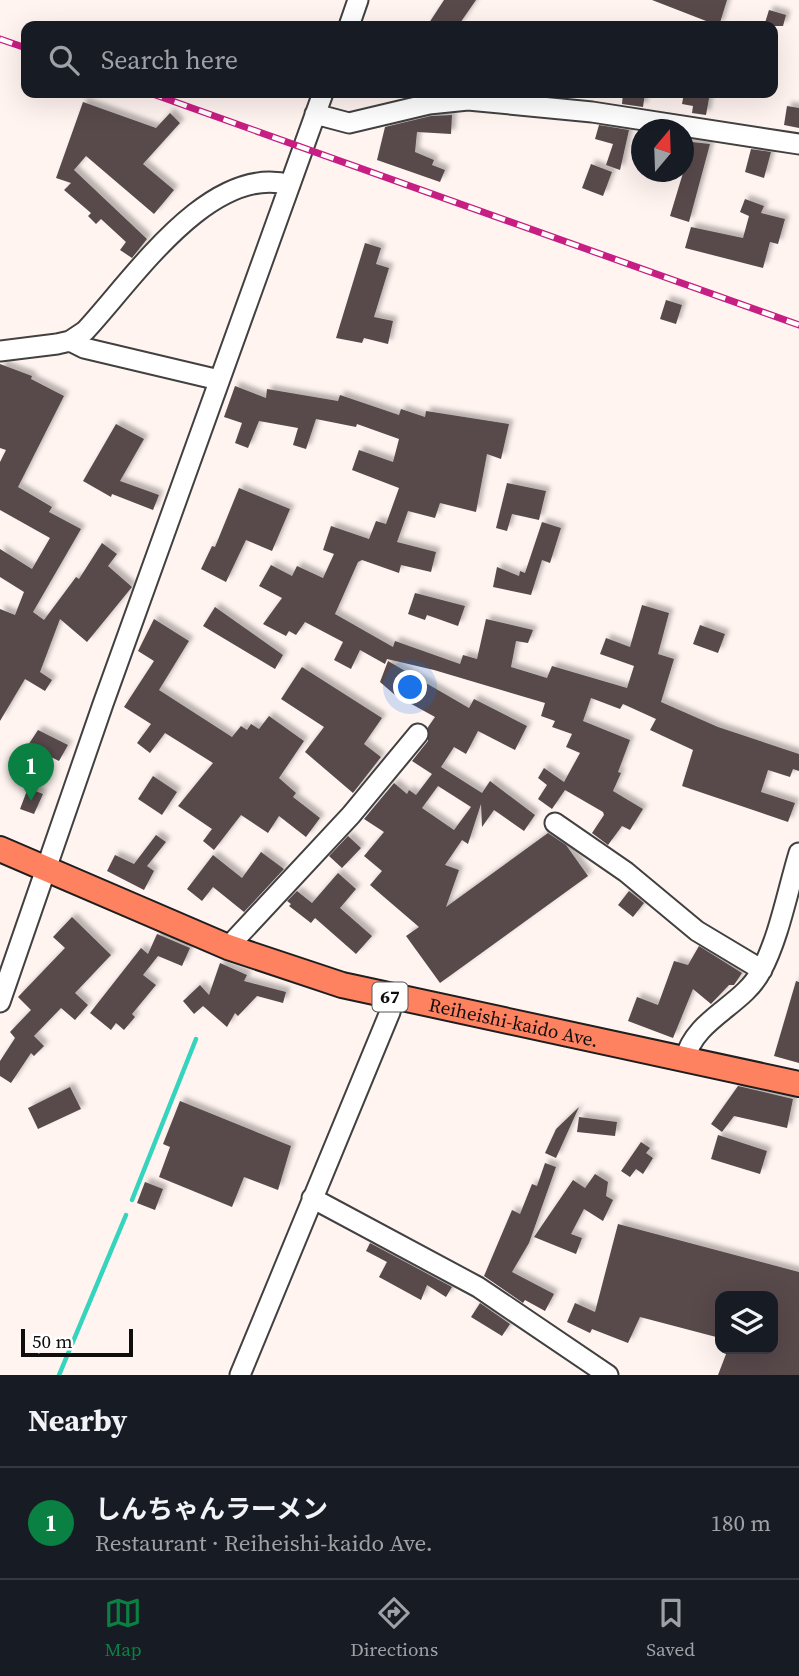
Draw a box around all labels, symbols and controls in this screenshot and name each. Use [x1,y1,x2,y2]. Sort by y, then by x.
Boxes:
search box [21,21,778,98]
icon: search [45,41,83,79]
text: Search here [101,42,238,78]
north arrow [631,119,694,182]
your location [393,670,427,704]
pin: 1 [8,743,54,801]
road number: 67 [372,982,408,1012]
street label: Reiheishi-kaido Ave. [427,991,601,1053]
map controls [715,1291,778,1354]
button: layers [715,1291,778,1354]
scale bar [21,1326,133,1358]
text: 50 m [32,1328,73,1354]
text: Nearby [28,1400,127,1441]
text: しんちゃんラーメン [95,1491,328,1527]
text: 1 [45,1507,57,1539]
text: 180 m [710,1507,771,1539]
text: Restaurant · Reiheishi-kaido Ave. [95,1527,433,1559]
tab: Map [104,1594,142,1662]
tab: Directions [350,1594,438,1662]
tab: Saved [646,1594,695,1662]

